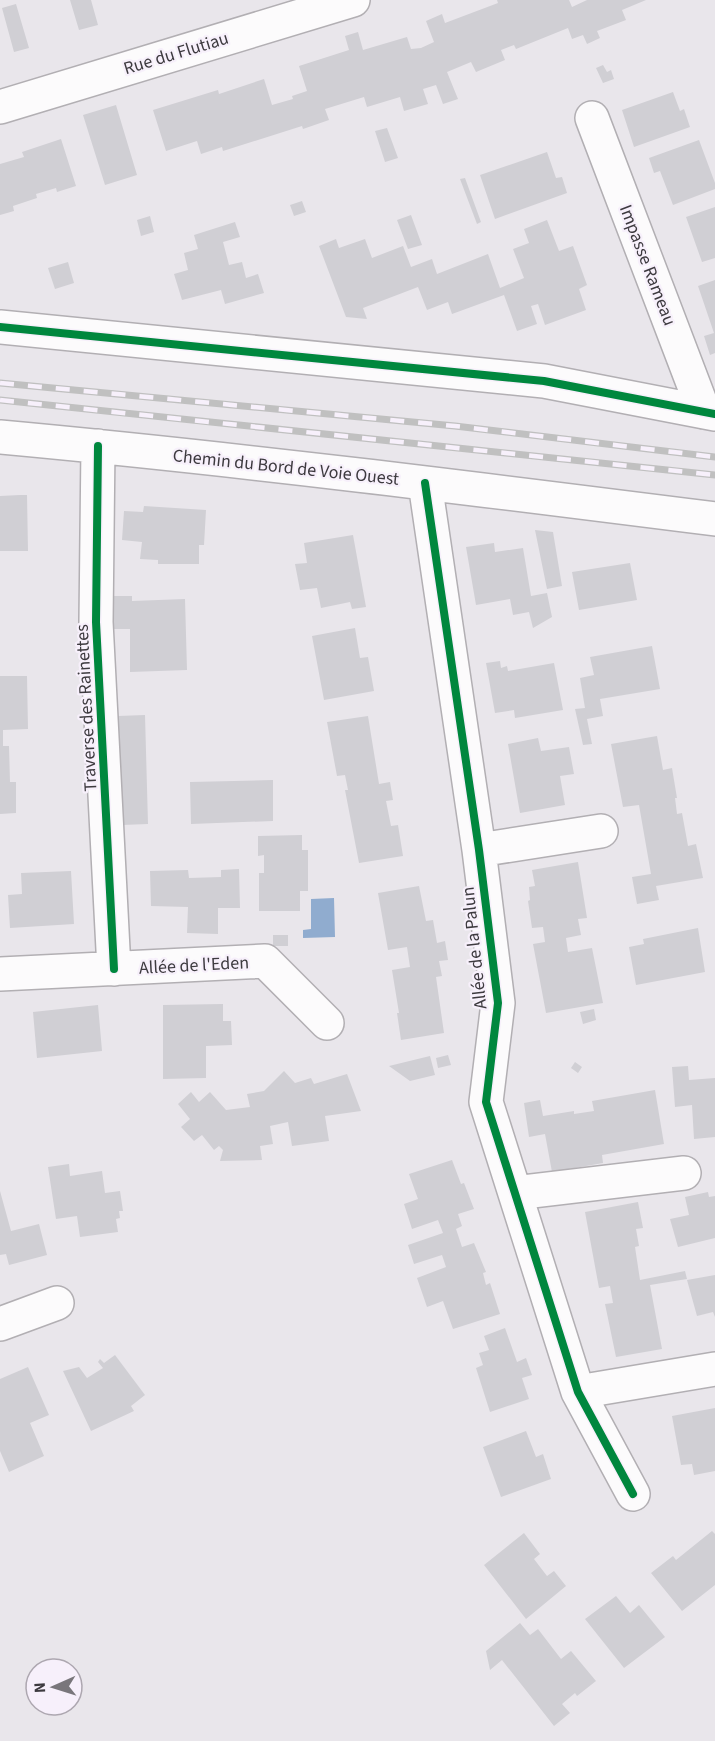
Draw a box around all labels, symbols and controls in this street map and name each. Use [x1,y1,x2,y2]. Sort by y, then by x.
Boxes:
street label: Rue du Flutiau [121,26,232,81]
street label: Impasse Rameau [613,201,682,329]
street label: Chemin du Bord de Voie Ouest [172,443,400,492]
street label: Traverse des Rainettes [70,624,103,792]
street label: Allée de la Palun [456,886,493,1010]
street label: Allée de l'Eden [138,950,250,981]
north arrow [24,1657,84,1717]
text: N [29,1682,51,1694]

